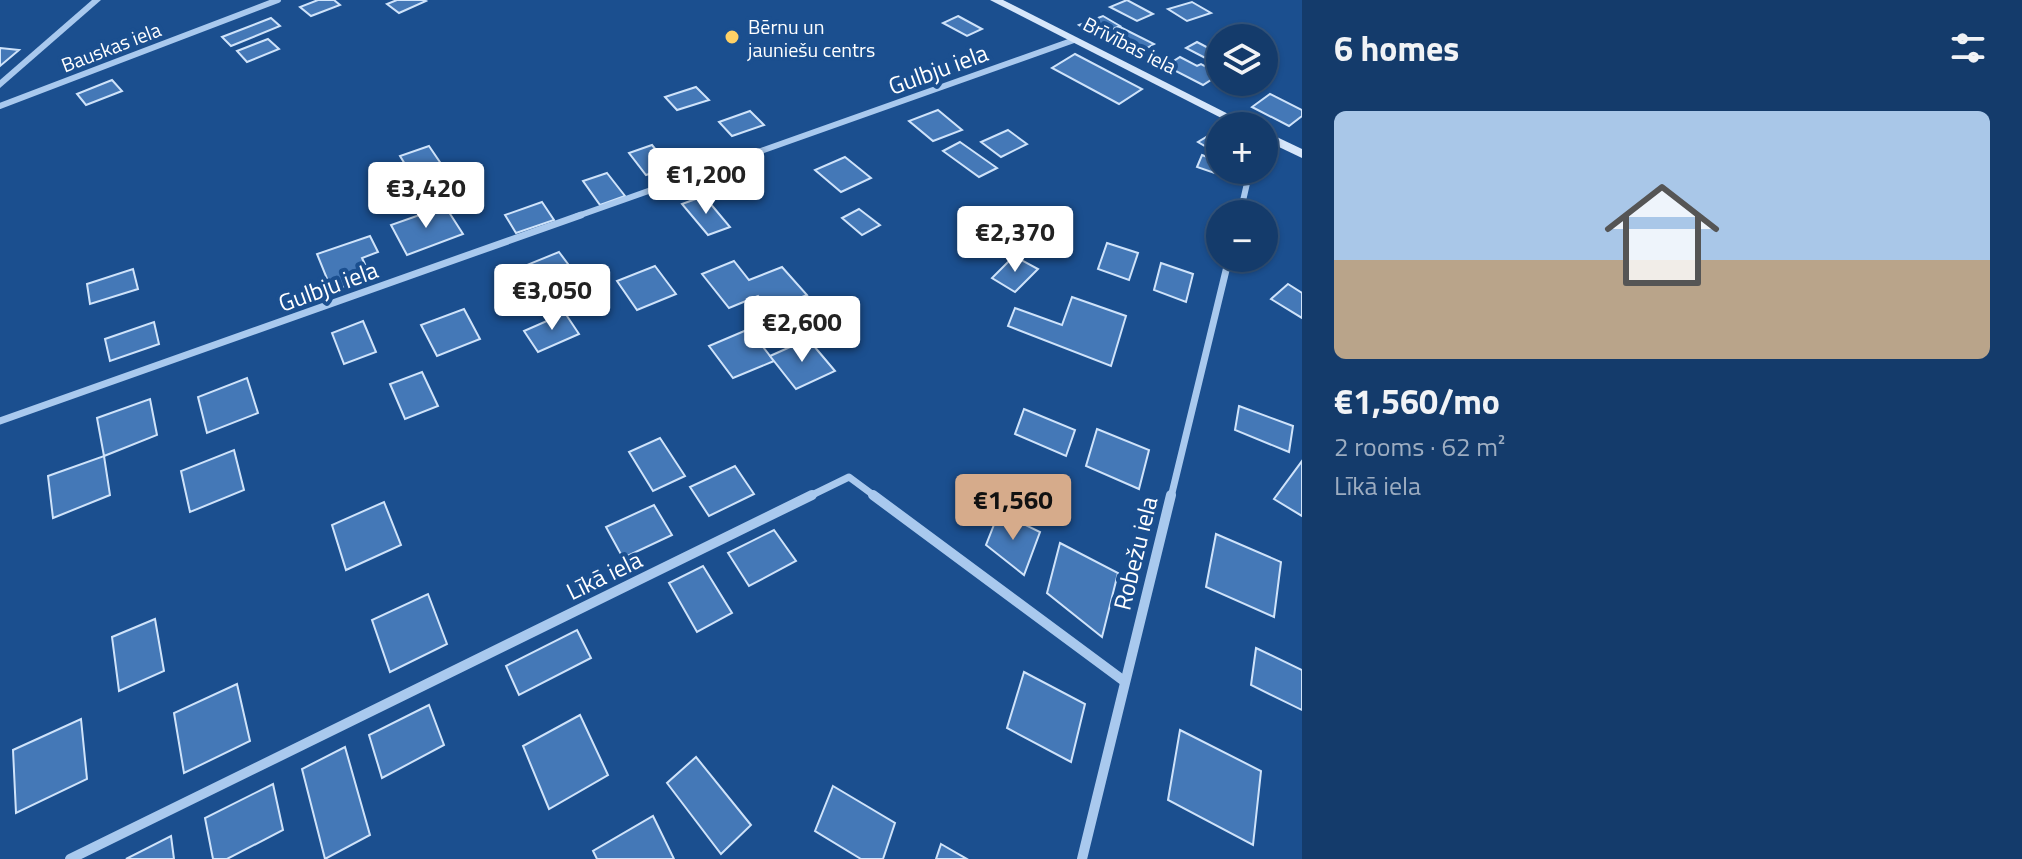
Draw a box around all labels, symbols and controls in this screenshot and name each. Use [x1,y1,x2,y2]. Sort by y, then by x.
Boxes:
street label: Brīvības iela [1078,8,1182,82]
place label: Bērnu un jauniešu centrs [747,11,875,65]
street label: Bauskas iela [57,14,165,80]
text: 6 homes [1334,22,1459,74]
map controls [1206,24,1278,272]
button: layers [1206,24,1278,96]
icon: filters [1946,26,1990,70]
marker: Bērnu un jauniešu centrs [723,28,741,46]
street label: Gulbju iela [883,34,993,104]
button: + [1206,112,1278,184]
pin: €1,200 [641,148,771,216]
text: €1,200 [666,154,746,193]
pin: €3,420 [361,162,491,230]
icon: home [1590,163,1734,307]
text: €3,420 [386,168,466,207]
button: − [1206,200,1278,272]
pin: €2,370 [950,206,1080,274]
text: €2,370 [975,212,1055,251]
street label: Gulbju iela [273,251,383,321]
pin: €3,050 [487,264,617,332]
text: €3,050 [512,270,592,309]
pin: €2,600 [737,296,867,364]
text: €2,600 [762,302,842,341]
text: €1,560/mo [1334,375,1500,427]
text: 2 rooms · 62 m² [1334,427,1505,466]
text: Līkā iela [1334,466,1421,505]
pin: €1,560 [948,474,1078,542]
text: €1,560 [973,480,1053,519]
street label: Robežu iela [1104,492,1166,614]
street label: Līkā iela [560,541,648,609]

